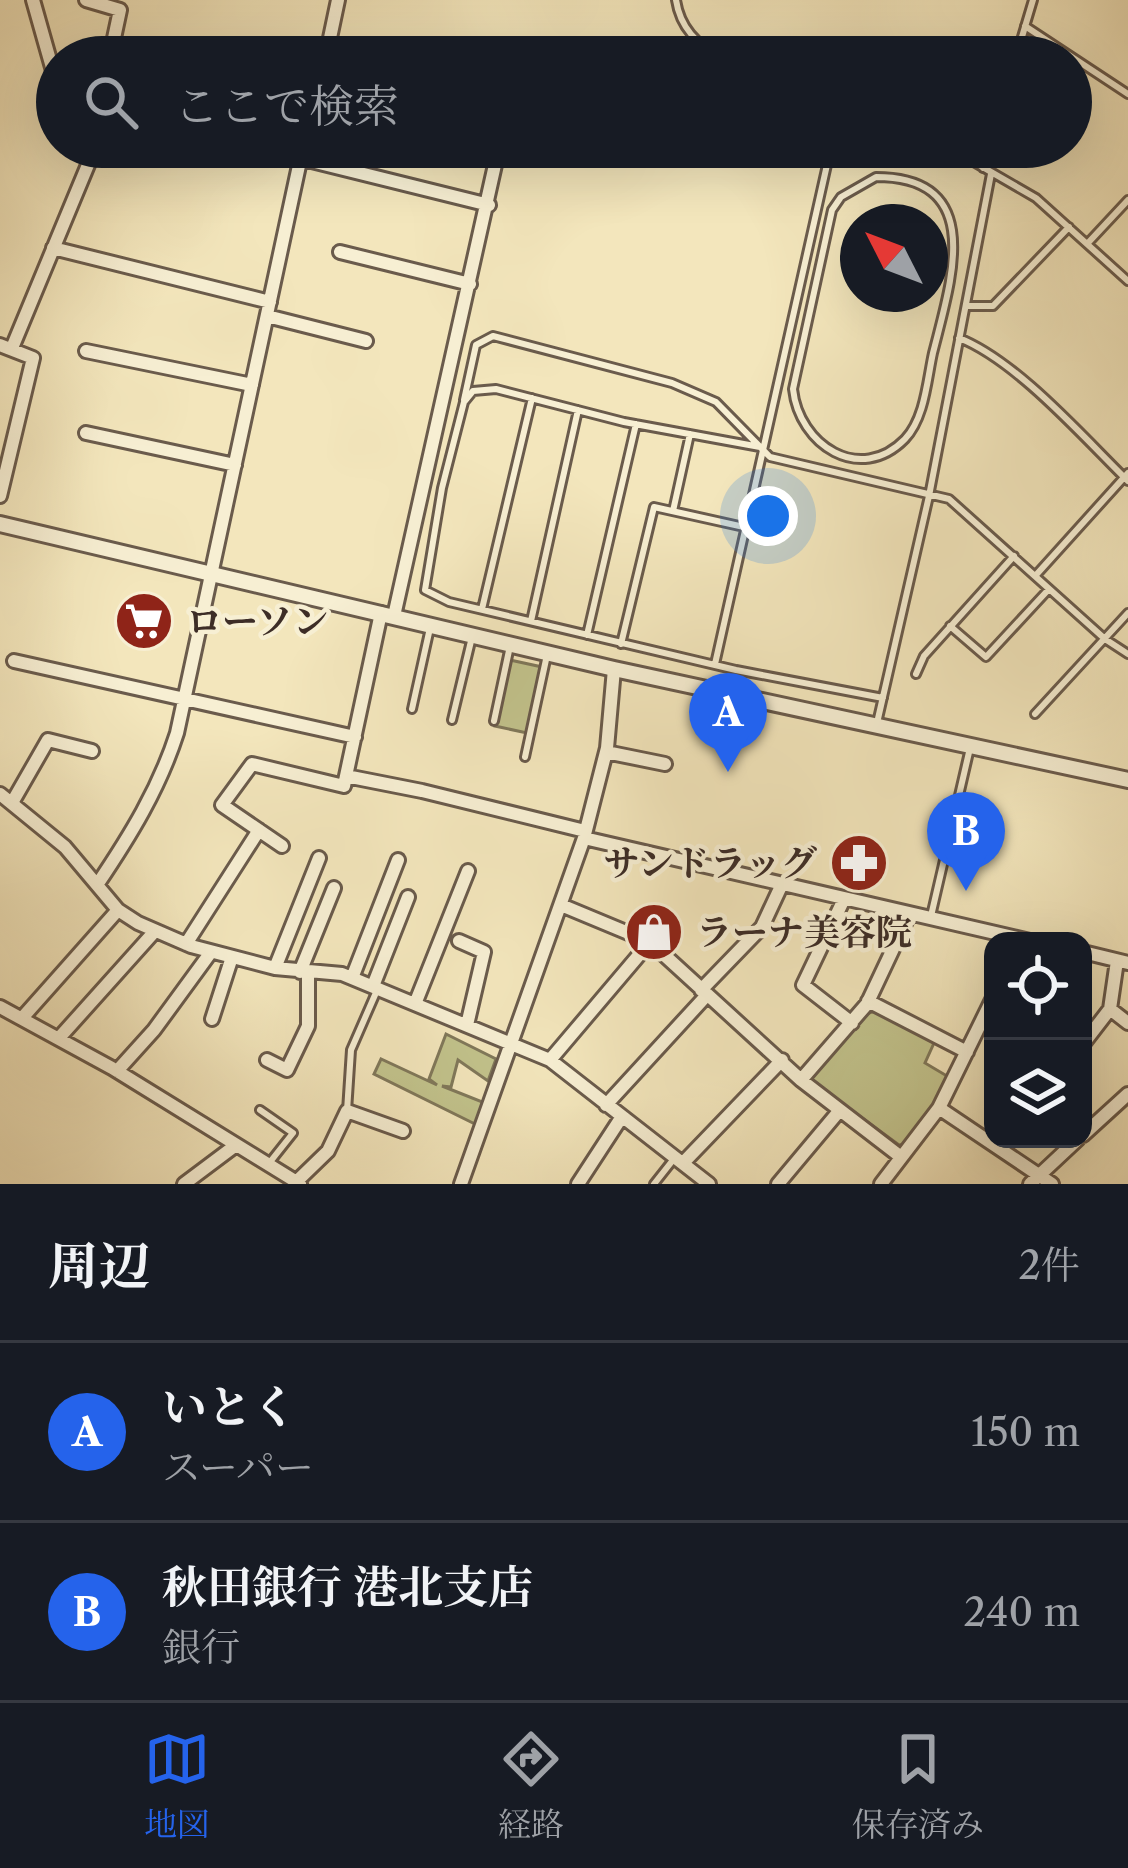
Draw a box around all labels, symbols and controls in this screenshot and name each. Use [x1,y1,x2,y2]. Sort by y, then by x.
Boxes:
search box [36,36,1092,168]
icon: search [78,69,144,135]
text: ここで検索 [174,78,399,134]
north arrow [840,204,948,312]
your location [738,486,798,546]
supermarket icon: ローソン [113,590,175,652]
place label: ローソン [186,599,329,643]
pin: A [689,673,767,772]
pin: B [927,792,1005,891]
pharmacy icon: サンドラッグ [828,832,890,894]
place label: サンドラッグ [604,841,817,885]
shop icon: ラーナ美容院 [623,901,685,963]
place label: ラーナ美容院 [696,910,912,954]
map controls [984,932,1092,1148]
button: locate [984,932,1092,1040]
button: layers [984,1040,1092,1148]
text: 周辺 [48,1235,150,1297]
text: 2件 [1019,1241,1080,1289]
text: いとく [162,1379,297,1435]
text: A [72,1408,102,1456]
text: 150 m [971,1408,1080,1456]
text: スーパー [162,1443,314,1491]
text: 秋田銀行 港北支店 [162,1559,533,1615]
text: B [73,1588,102,1636]
text: 240 m [964,1588,1080,1636]
text: 銀行 [162,1623,240,1671]
tab: 地図 [144,1726,210,1845]
tab: 経路 [498,1726,564,1845]
tab: 保存済み [852,1726,984,1845]

